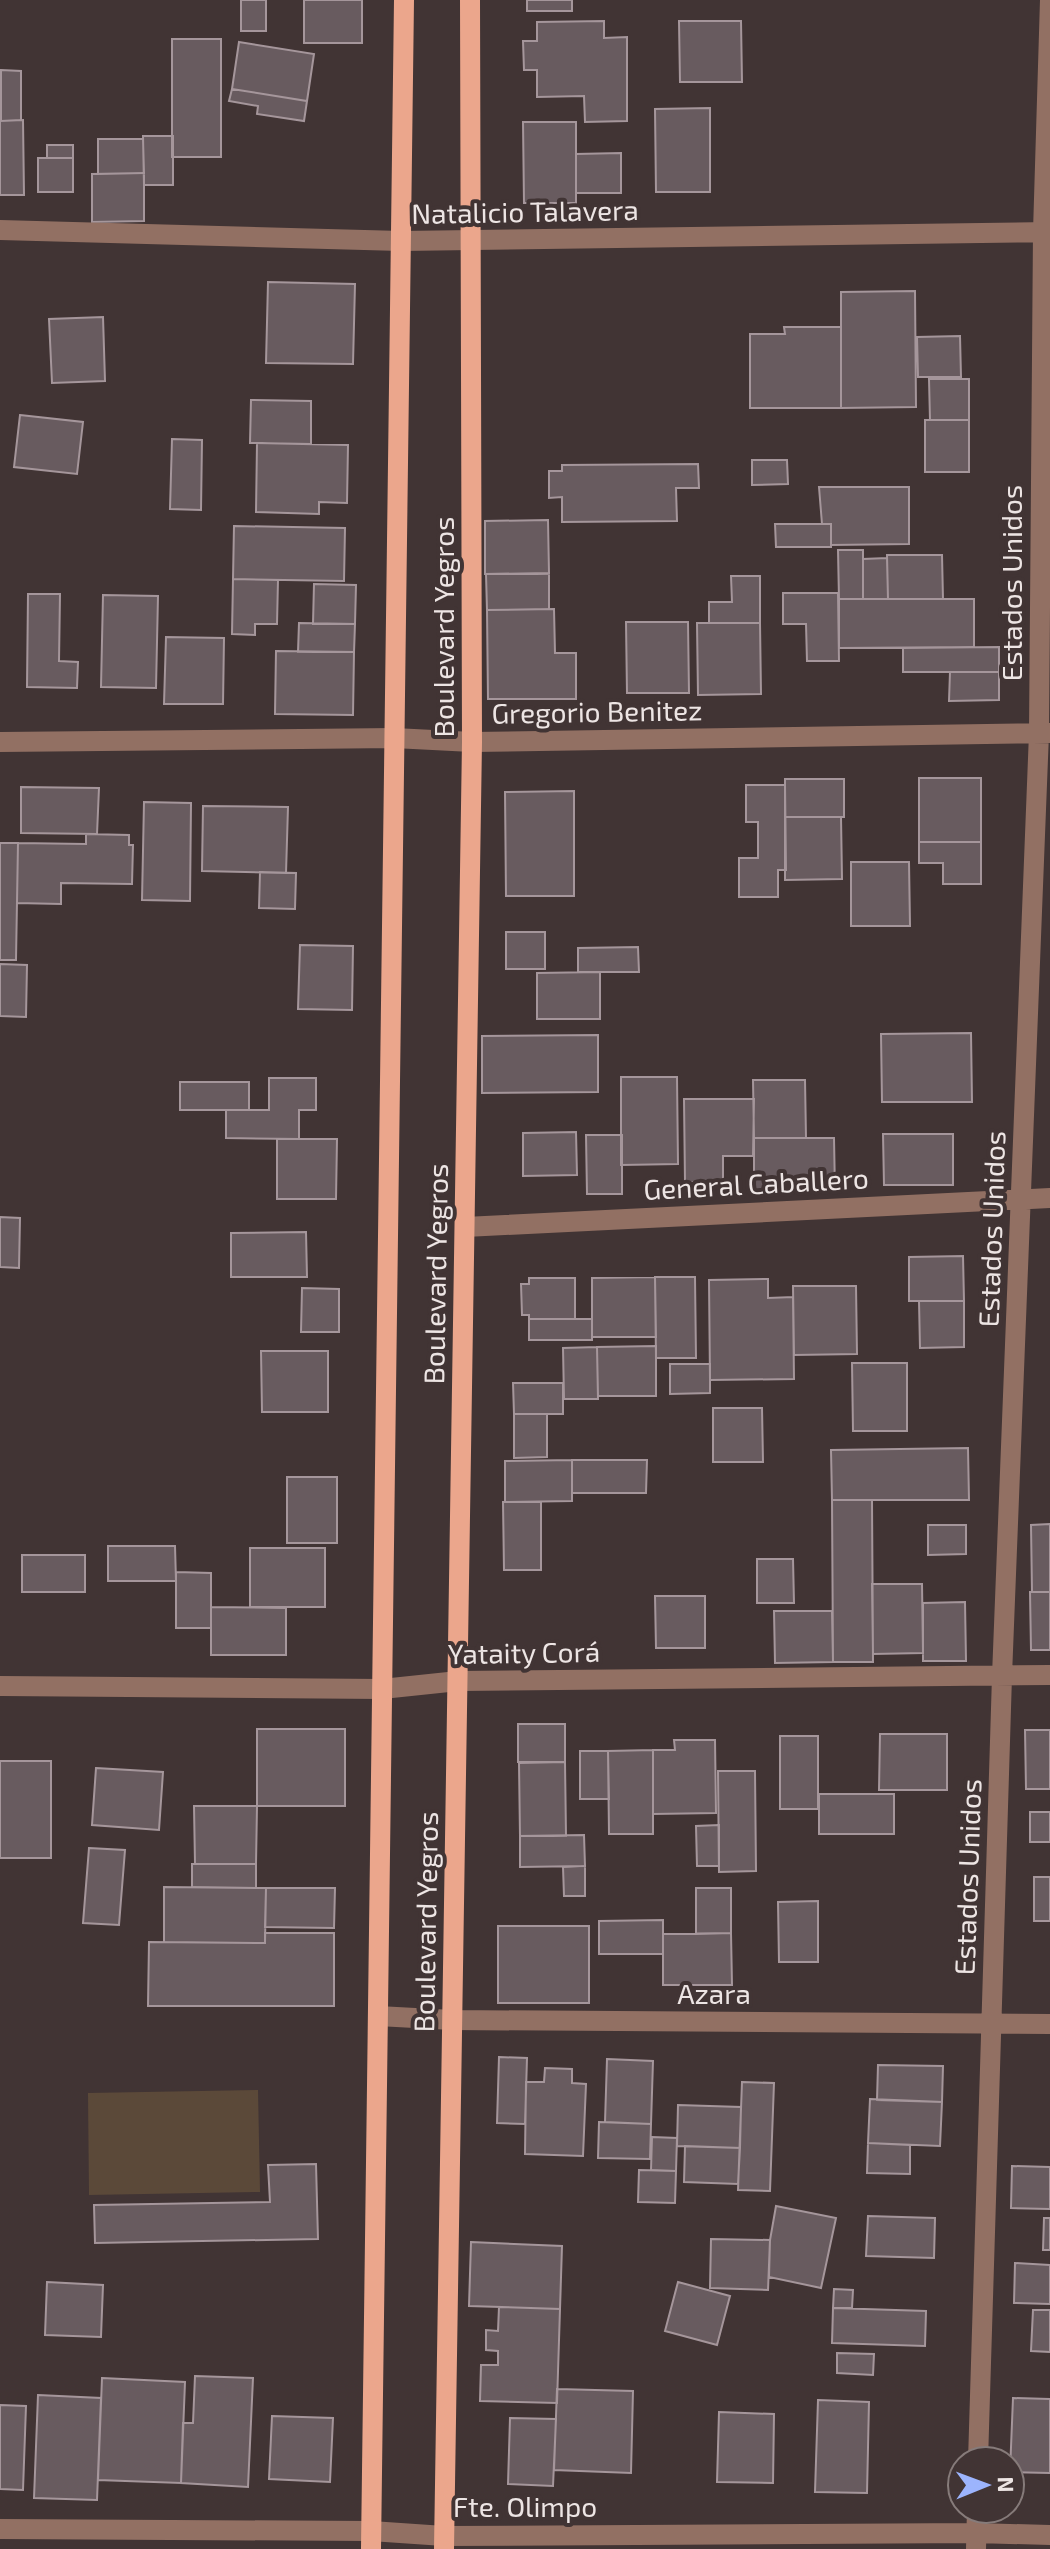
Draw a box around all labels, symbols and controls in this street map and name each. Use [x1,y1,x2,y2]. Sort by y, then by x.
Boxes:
street label: Natalicio Talavera [411,192,639,230]
street label: Estados Unidos [994,485,1028,681]
street label: Boulevard Yegros [426,517,460,737]
street label: Gregorio Benitez [491,692,703,730]
street label: Estados Unidos [971,1130,1011,1328]
street label: General Caballero [642,1160,869,1206]
street label: Boulevard Yegros [416,1163,454,1385]
street label: Yataity Corá [448,1634,600,1670]
street label: Estados Unidos [947,1778,987,1976]
street label: Boulevard Yegros [406,1811,444,2033]
street label: Azara [677,1976,751,2010]
north arrow [946,2445,1026,2525]
text: N [994,2476,1020,2493]
street label: Fte. Olimpo [453,2489,597,2523]

